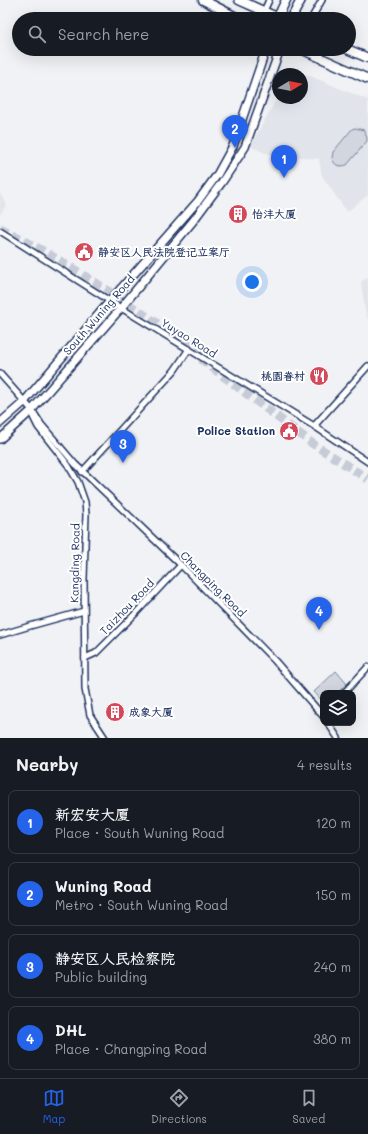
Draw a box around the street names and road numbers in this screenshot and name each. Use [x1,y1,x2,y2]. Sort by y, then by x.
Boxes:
street label: South Wuning Road [60,271,138,358]
street label: Yuyao Road [158,314,220,361]
street label: Kangding Road [66,523,83,603]
street label: Changping Road [177,548,249,620]
street label: Taizhou Road [96,575,157,638]

